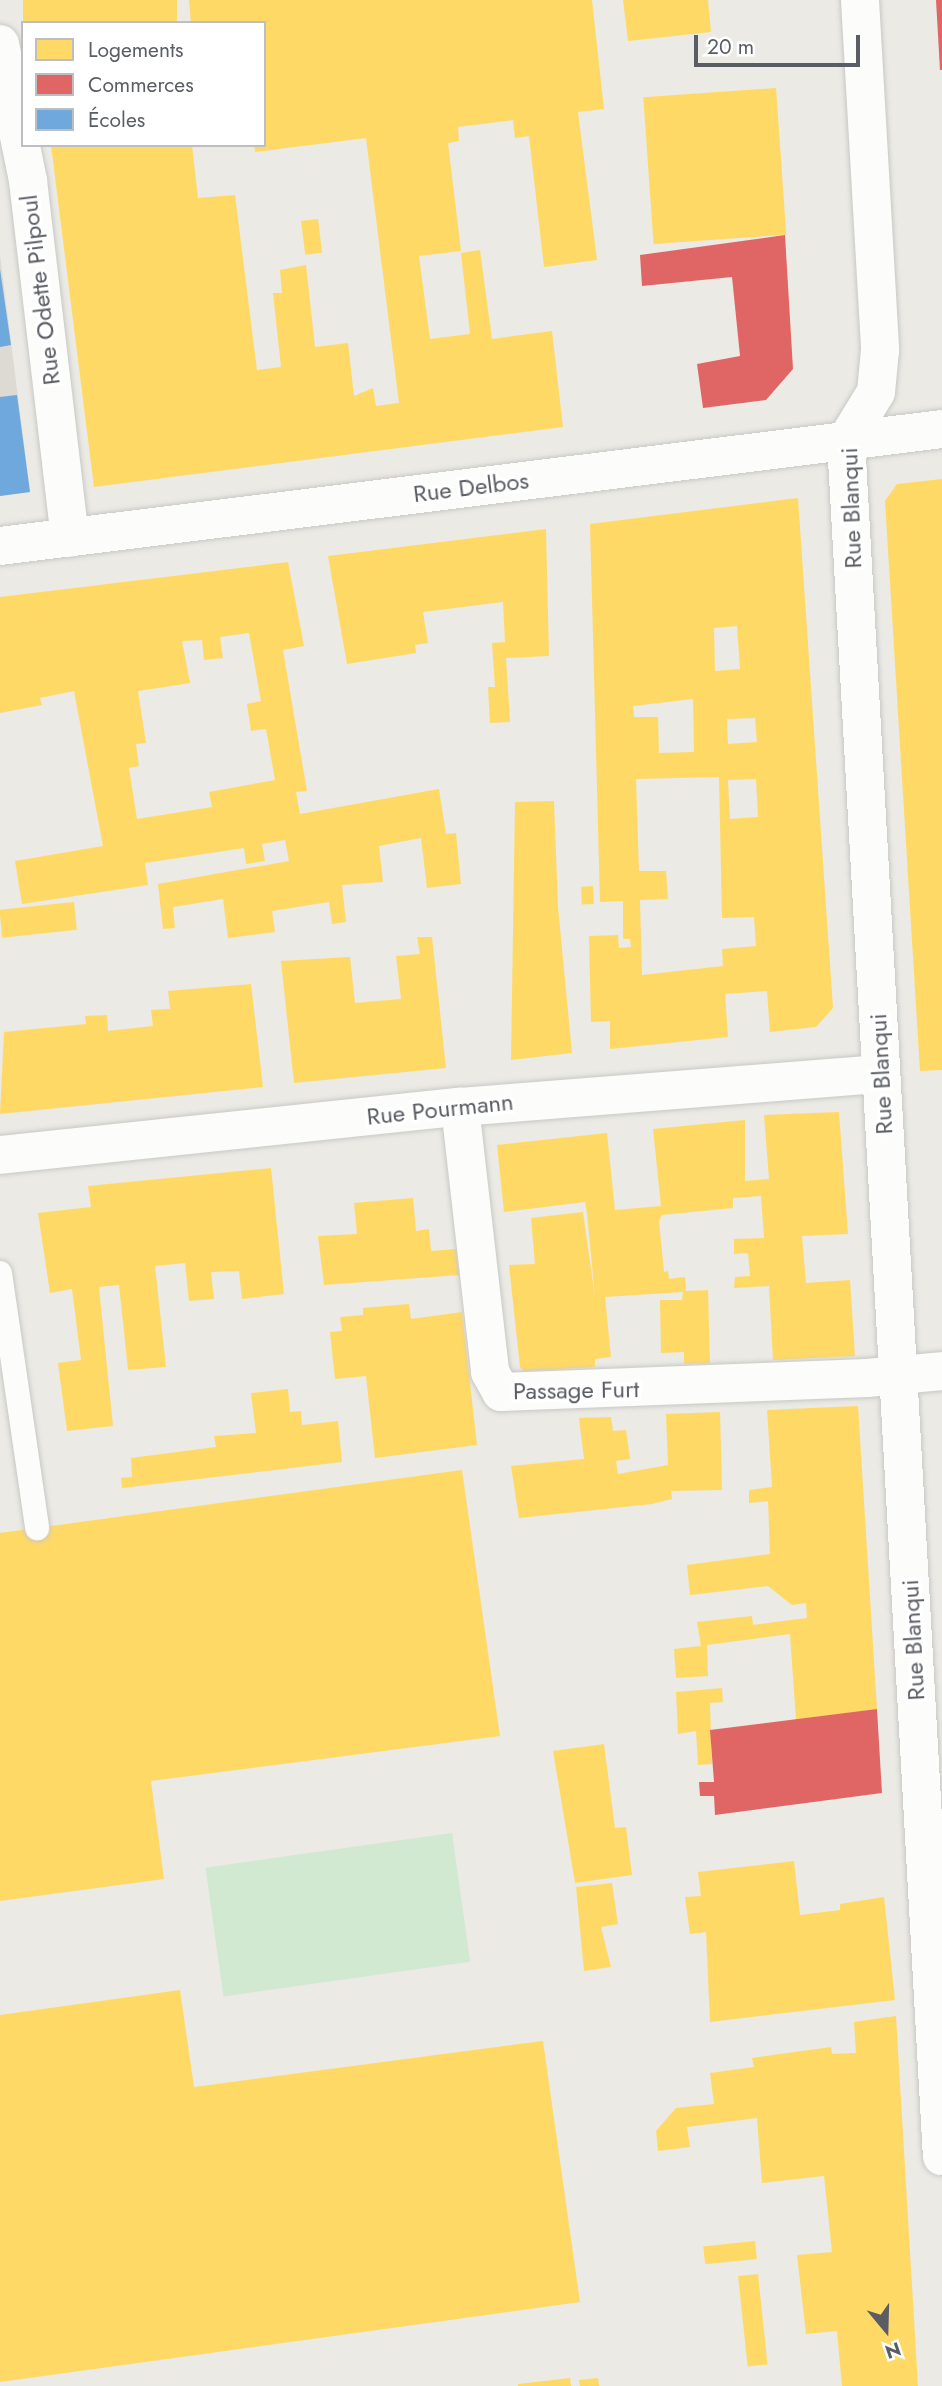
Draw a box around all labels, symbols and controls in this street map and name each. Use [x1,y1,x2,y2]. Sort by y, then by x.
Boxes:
legend [21,21,266,147]
scale bar [697,21,863,65]
text: 20 m [707,32,754,62]
text: Logements [88,35,183,65]
text: Commerces [88,70,194,100]
text: Écoles [88,105,145,135]
street label: Rue Odette Pilpoul [14,193,66,387]
street label: Rue Blanqui [834,447,868,569]
street label: Rue Delbos [412,466,530,508]
street label: Rue Blanqui [863,1013,899,1135]
street label: Rue Pourmann [365,1087,515,1131]
street label: Passage Furt [513,1375,639,1405]
street label: Rue Blanqui [895,1579,931,1701]
north arrow [851,2295,921,2365]
text: N [881,2335,905,2366]

